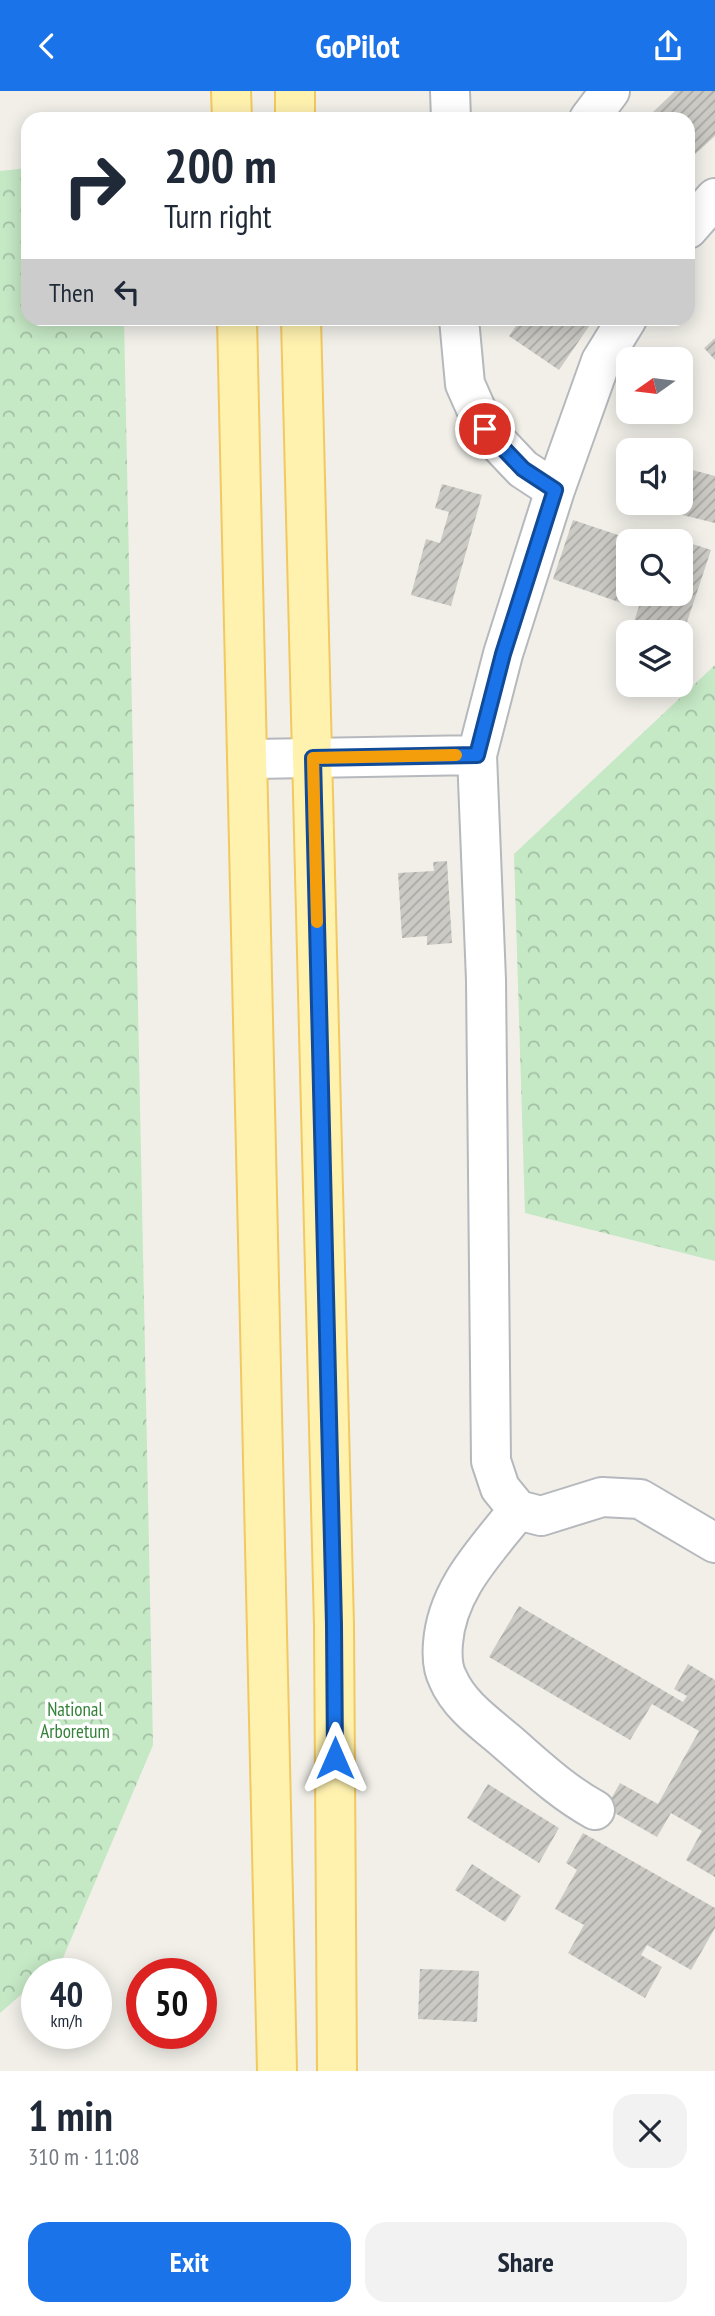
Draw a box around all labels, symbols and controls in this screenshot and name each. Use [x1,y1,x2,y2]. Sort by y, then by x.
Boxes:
text: GoPilot [315,25,400,67]
icon: back [28,27,66,65]
icon: share [649,27,687,65]
text: 200 m [164,133,277,197]
icon: right [49,140,140,231]
text: Turn right [164,195,272,237]
icon: left [108,273,146,311]
text: Then [49,276,94,309]
north arrow [616,347,693,423]
map controls [616,347,693,697]
pin [455,399,515,459]
icon: arrive [466,410,504,448]
button: sound [616,438,693,515]
button: search [616,529,693,606]
button: layers [616,620,693,697]
park label: National Arboretum [40,1697,110,1743]
position arrow [298,1721,372,1795]
speed limit sign: 50 [126,1958,217,2049]
text: 40 [50,1971,83,2017]
text: km/h [51,2009,82,2032]
text: 1 min [28,2088,113,2143]
button: close [613,2094,687,2168]
text: 310 m · 11:08 [28,2142,140,2171]
button: Exit [28,2222,351,2302]
button: Share [365,2222,687,2302]

